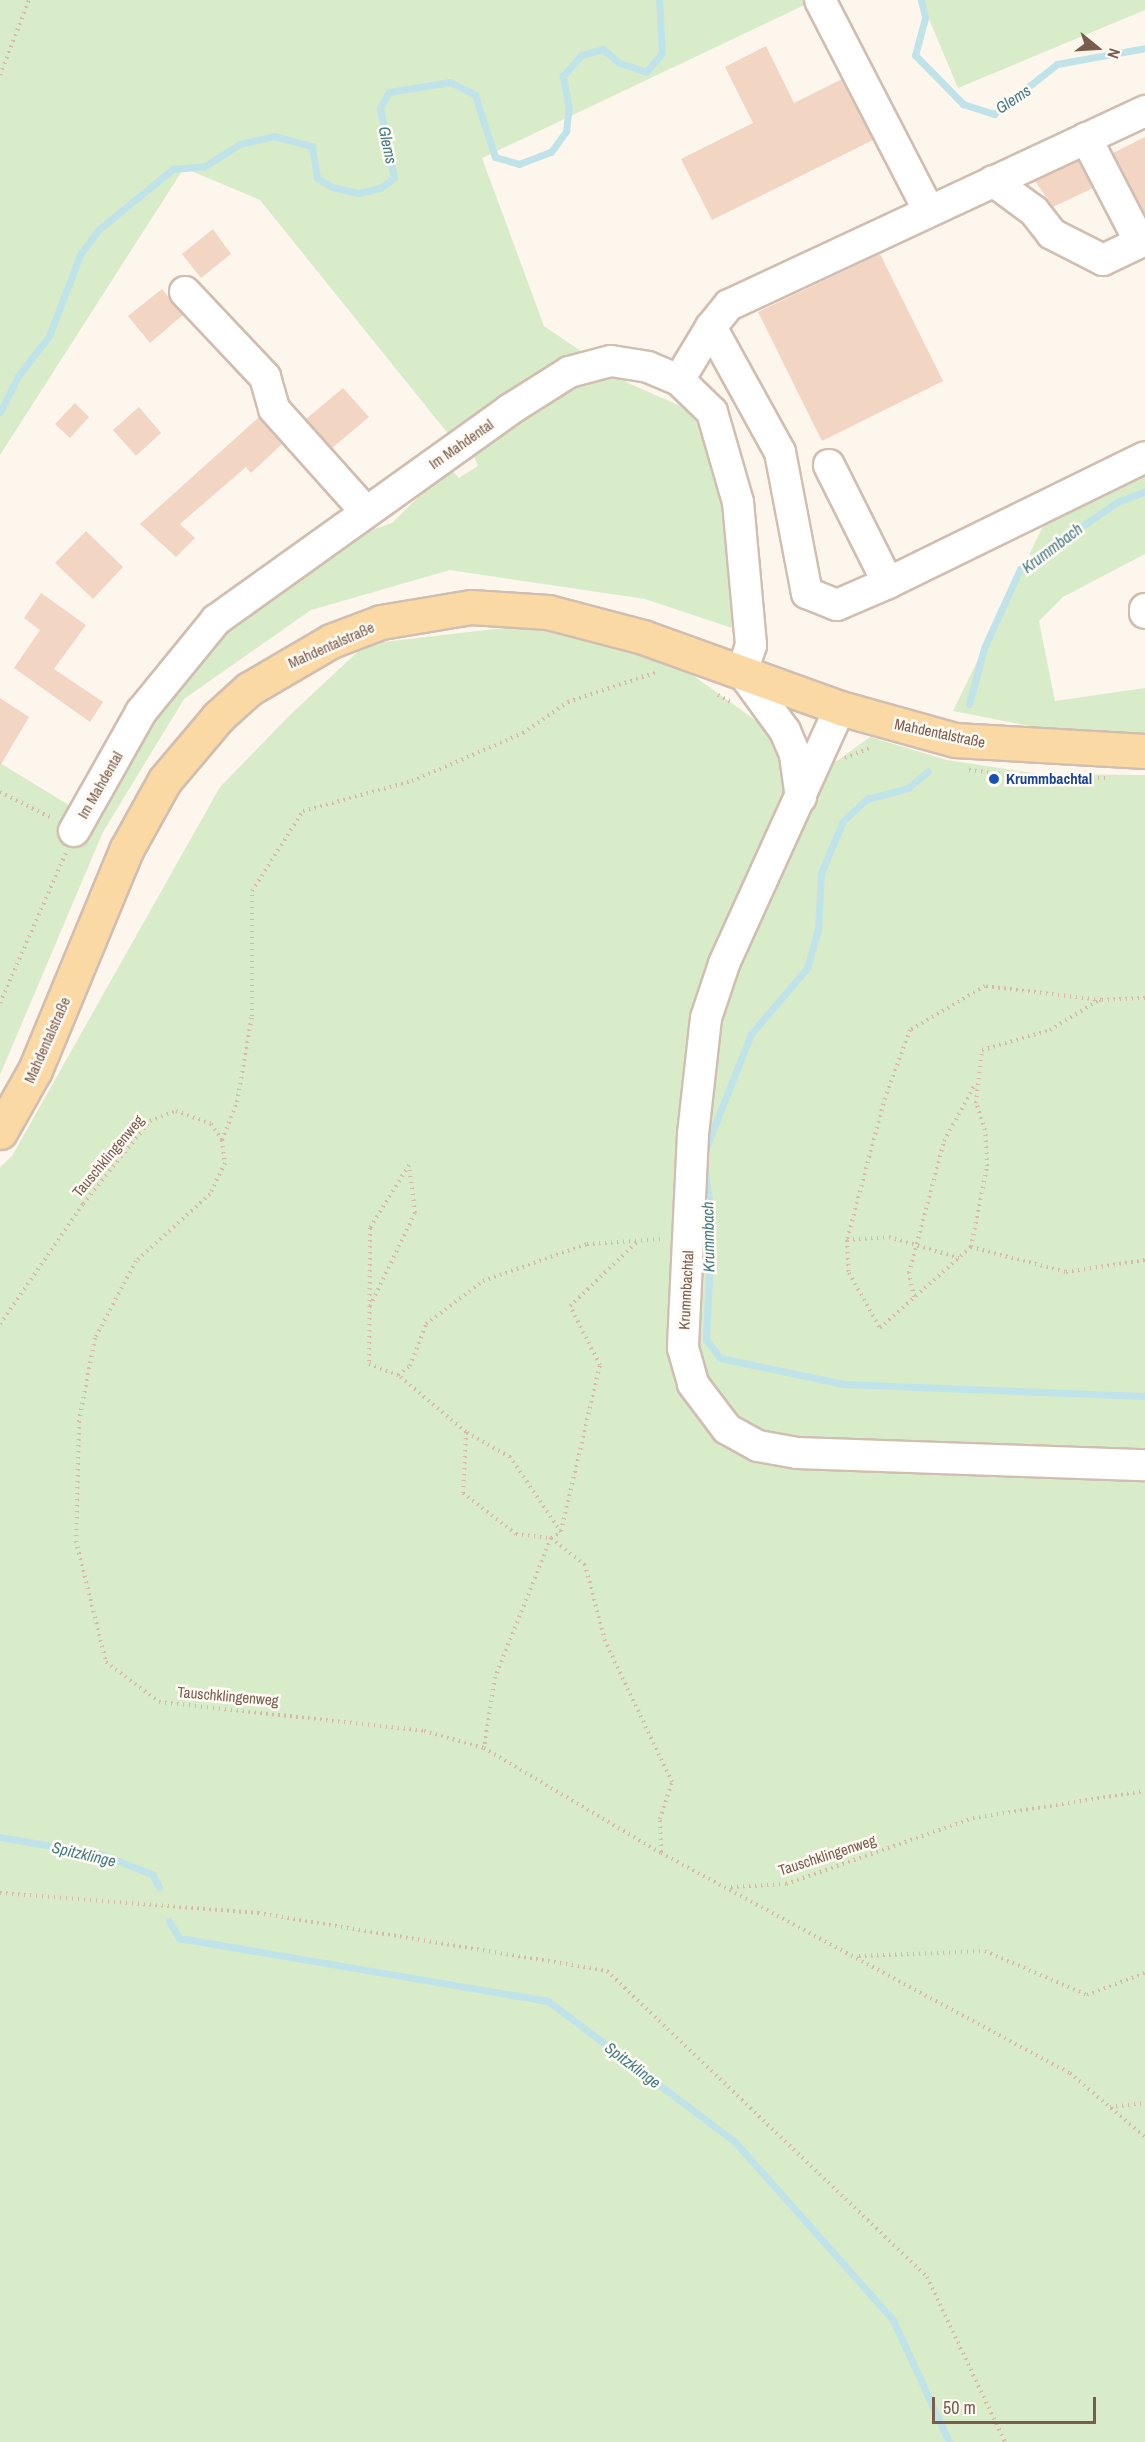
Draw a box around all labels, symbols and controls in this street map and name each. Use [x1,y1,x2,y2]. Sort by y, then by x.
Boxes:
north arrow [1067,18,1127,78]
text: N [1102,46,1126,61]
water label: Glems [992,81,1034,117]
water label: Glems [375,124,401,166]
street label: Im Mahdental [425,415,497,473]
water label: Krummbach [1018,519,1086,577]
street label: Mahdentalstraße [285,618,377,672]
street label: Mahdentalstraße [893,715,987,751]
street label: Im Mahdental [74,748,126,822]
place label: Krummbachtal [1006,770,1092,788]
marker: Krummbachtal [987,772,1001,786]
street label: Mahdentalstraße [20,994,74,1086]
street label: Tauschklingenweg [69,1111,147,1201]
water label: Krummbach [698,1201,718,1273]
street label: Krummbachtal [675,1250,697,1330]
street label: Tauschklingenweg [177,1683,279,1709]
street label: Tauschklingenweg [776,1831,878,1879]
water label: Spitzklinge [50,1837,118,1871]
water label: Spitzklinge [601,2038,665,2092]
scale bar [935,2385,1098,2423]
text: 50 m [943,2395,976,2420]

